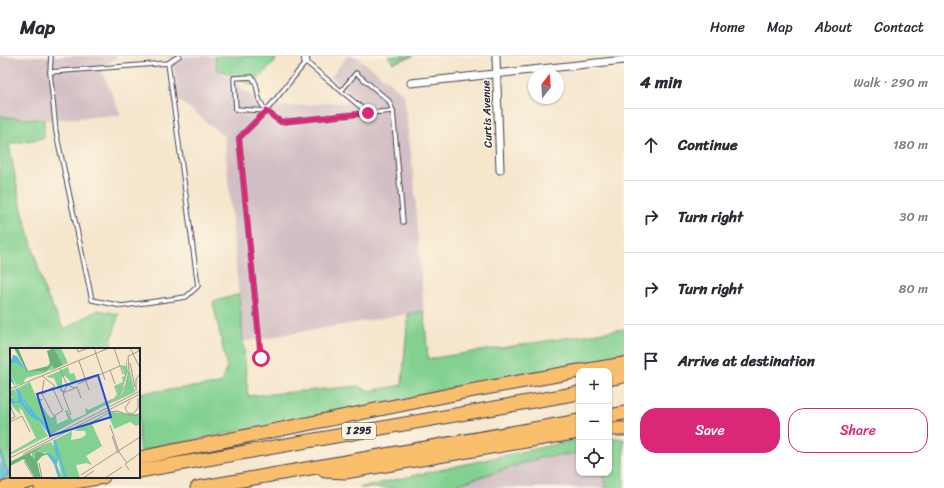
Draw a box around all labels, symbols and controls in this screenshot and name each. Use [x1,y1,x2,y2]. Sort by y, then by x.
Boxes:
text: Map [20,11,55,44]
text: Home [710,15,745,40]
text: Map [767,15,793,40]
text: About [815,15,852,40]
text: Contact [874,15,924,40]
text: 4 min [640,67,682,97]
north arrow [528,68,564,104]
text: Walk · 290 m [854,71,928,94]
street label: Curtis Avenue [476,80,498,148]
route end [359,104,377,122]
text: Continue [678,132,738,158]
text: 180 m [893,133,928,156]
icon: ahead [640,134,662,156]
text: Turn right [678,204,743,230]
text: 30 m [899,205,928,228]
icon: right [640,206,662,228]
text: Turn right [678,276,743,302]
text: 80 m [899,277,928,300]
icon: right [640,278,662,300]
inset map [10,348,140,478]
text: Arrive at destination [678,348,815,374]
route start [252,349,270,367]
icon: arrive [640,350,662,372]
map controls [576,368,612,476]
button: + [576,368,612,404]
button: − [576,404,612,440]
button: Save [640,408,780,453]
button: Share [788,408,928,453]
road number: I 295 [342,423,376,439]
button: locate [576,440,612,476]

